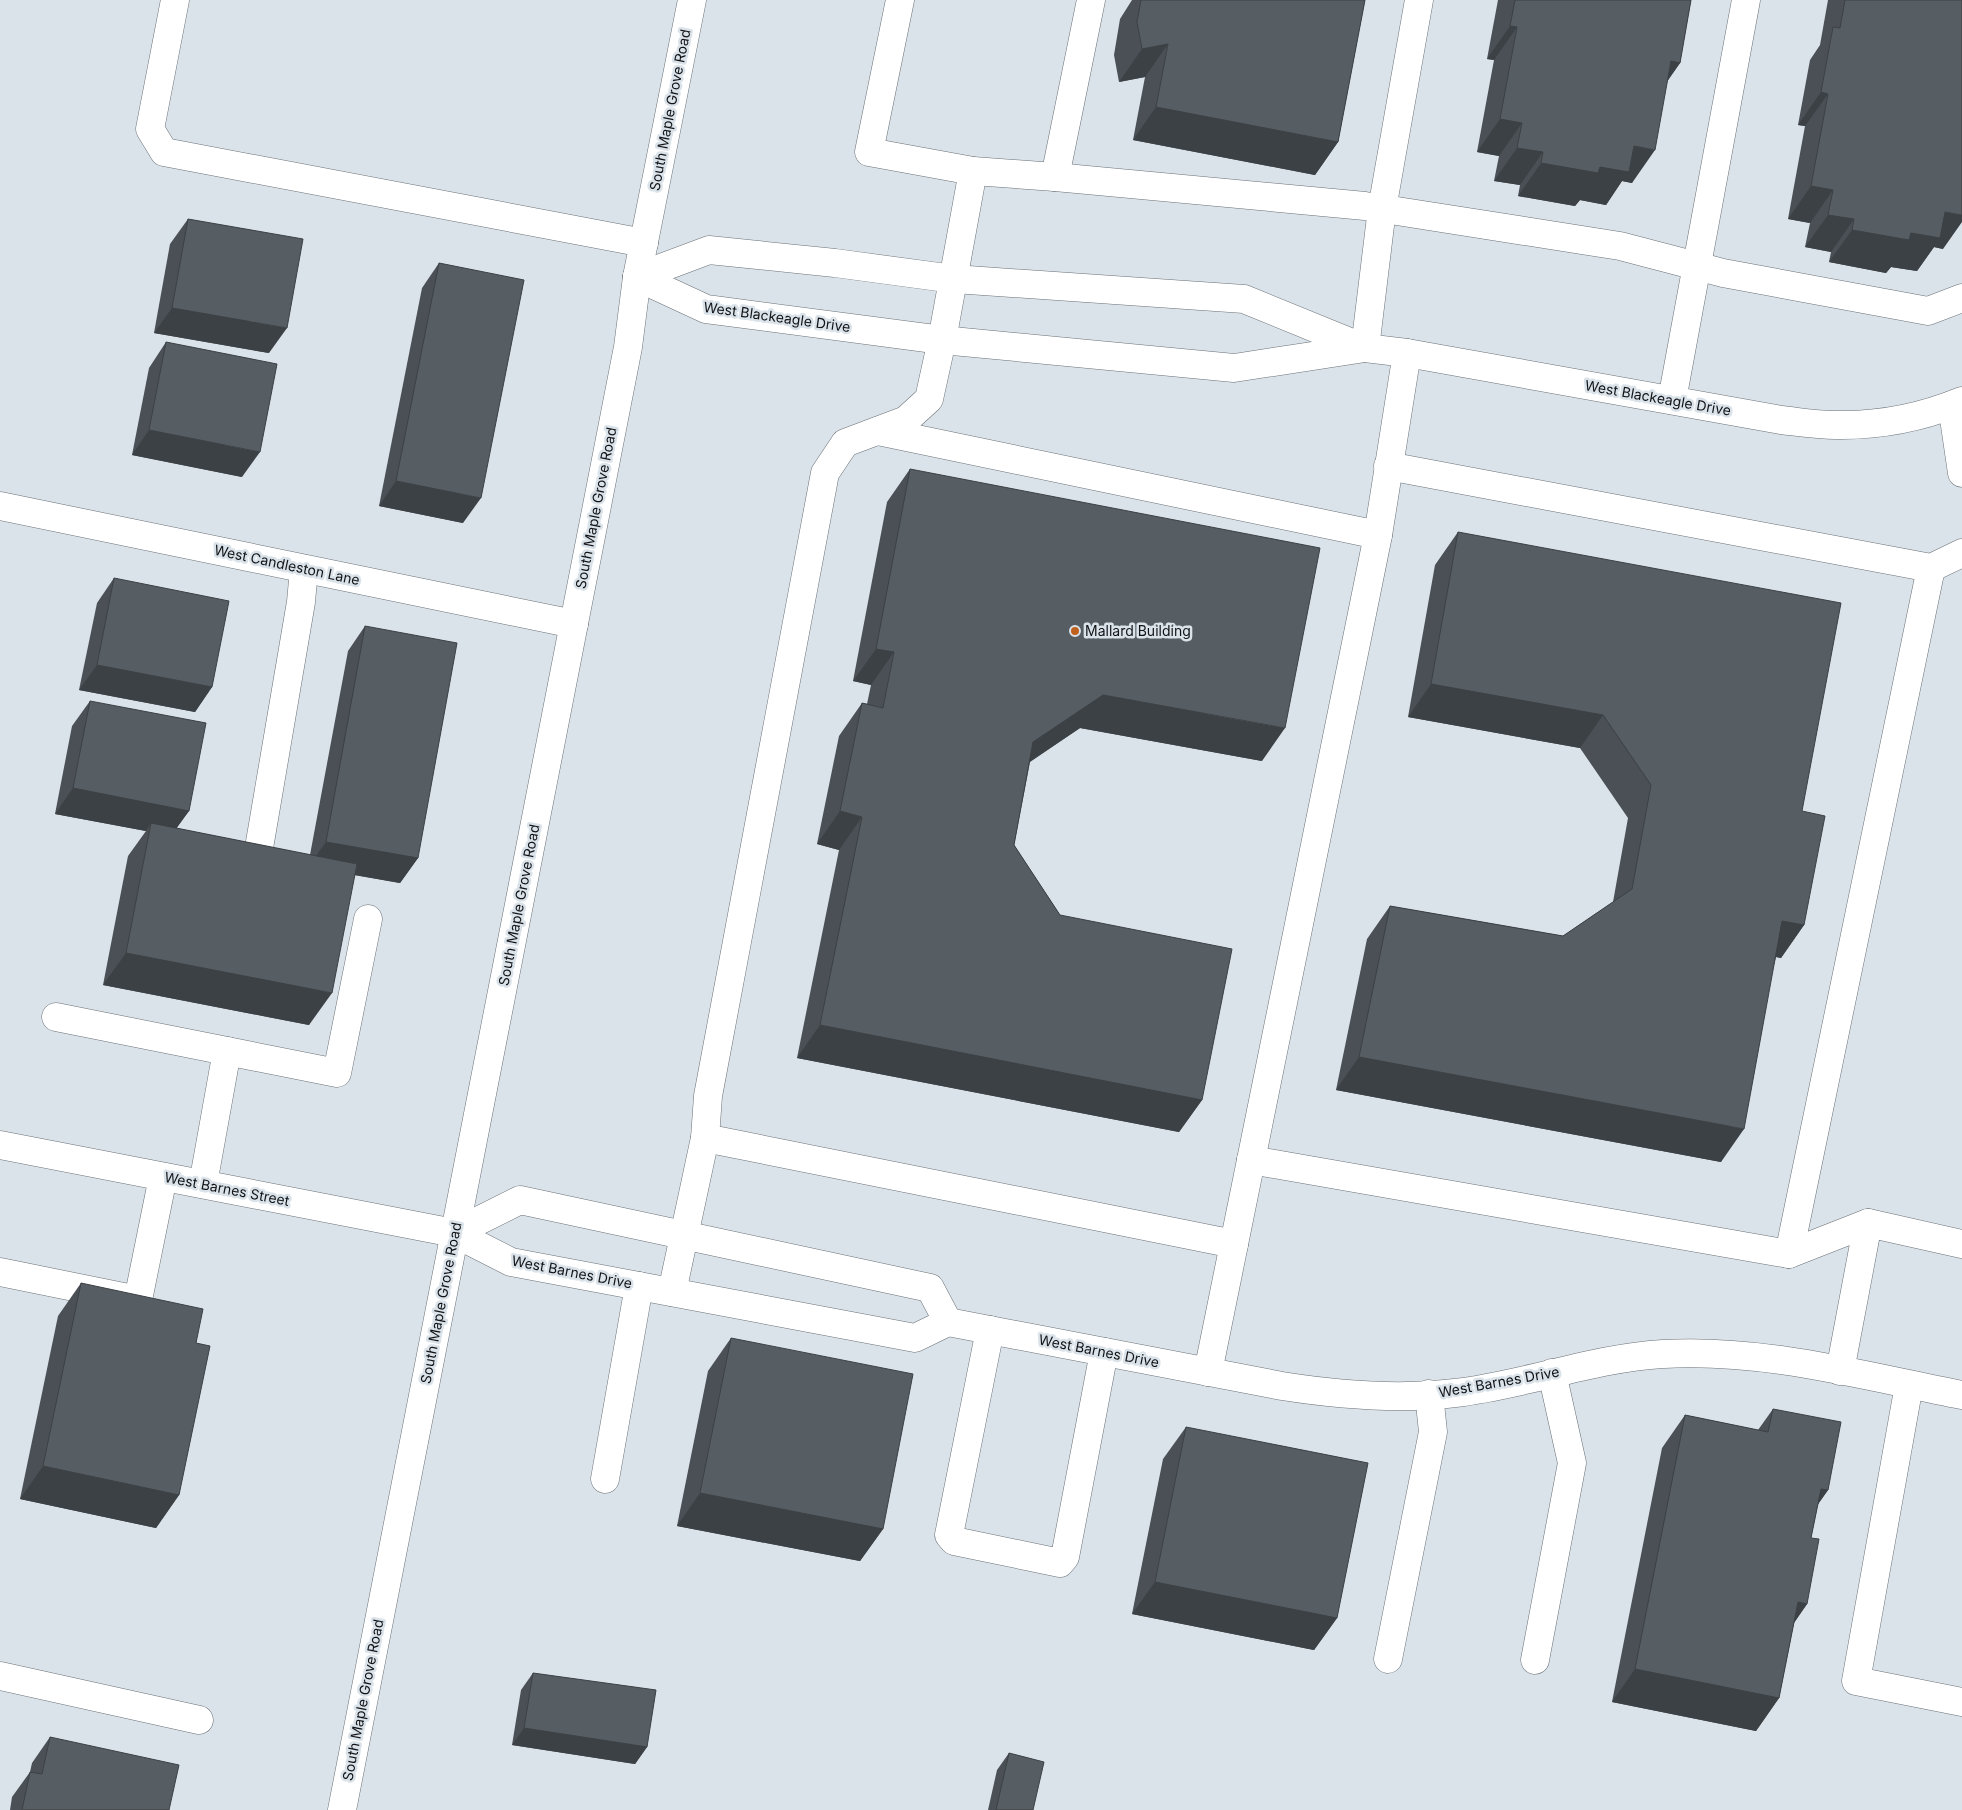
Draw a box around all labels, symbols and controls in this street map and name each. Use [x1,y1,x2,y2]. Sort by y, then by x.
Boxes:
street label: South Maple Grove Road [646,28,694,192]
street label: West Blackeagle Drive [703,298,851,335]
street label: West Blackeagle Drive [1584,376,1732,419]
street label: South Maple Grove Road [572,426,620,590]
street label: West Candleston Lane [213,541,361,588]
place label: Mallard Building [1085,622,1191,639]
marker: Mallard Building [1069,625,1081,637]
street label: South Maple Grove Road [495,823,543,987]
street label: West Barnes Street [163,1168,291,1209]
street label: South Maple Grove Road [417,1221,465,1385]
street label: West Barnes Drive [511,1252,634,1292]
street label: West Barnes Drive [1038,1331,1161,1371]
street label: West Barnes Drive [1437,1363,1561,1400]
street label: South Maple Grove Road [339,1618,387,1782]

